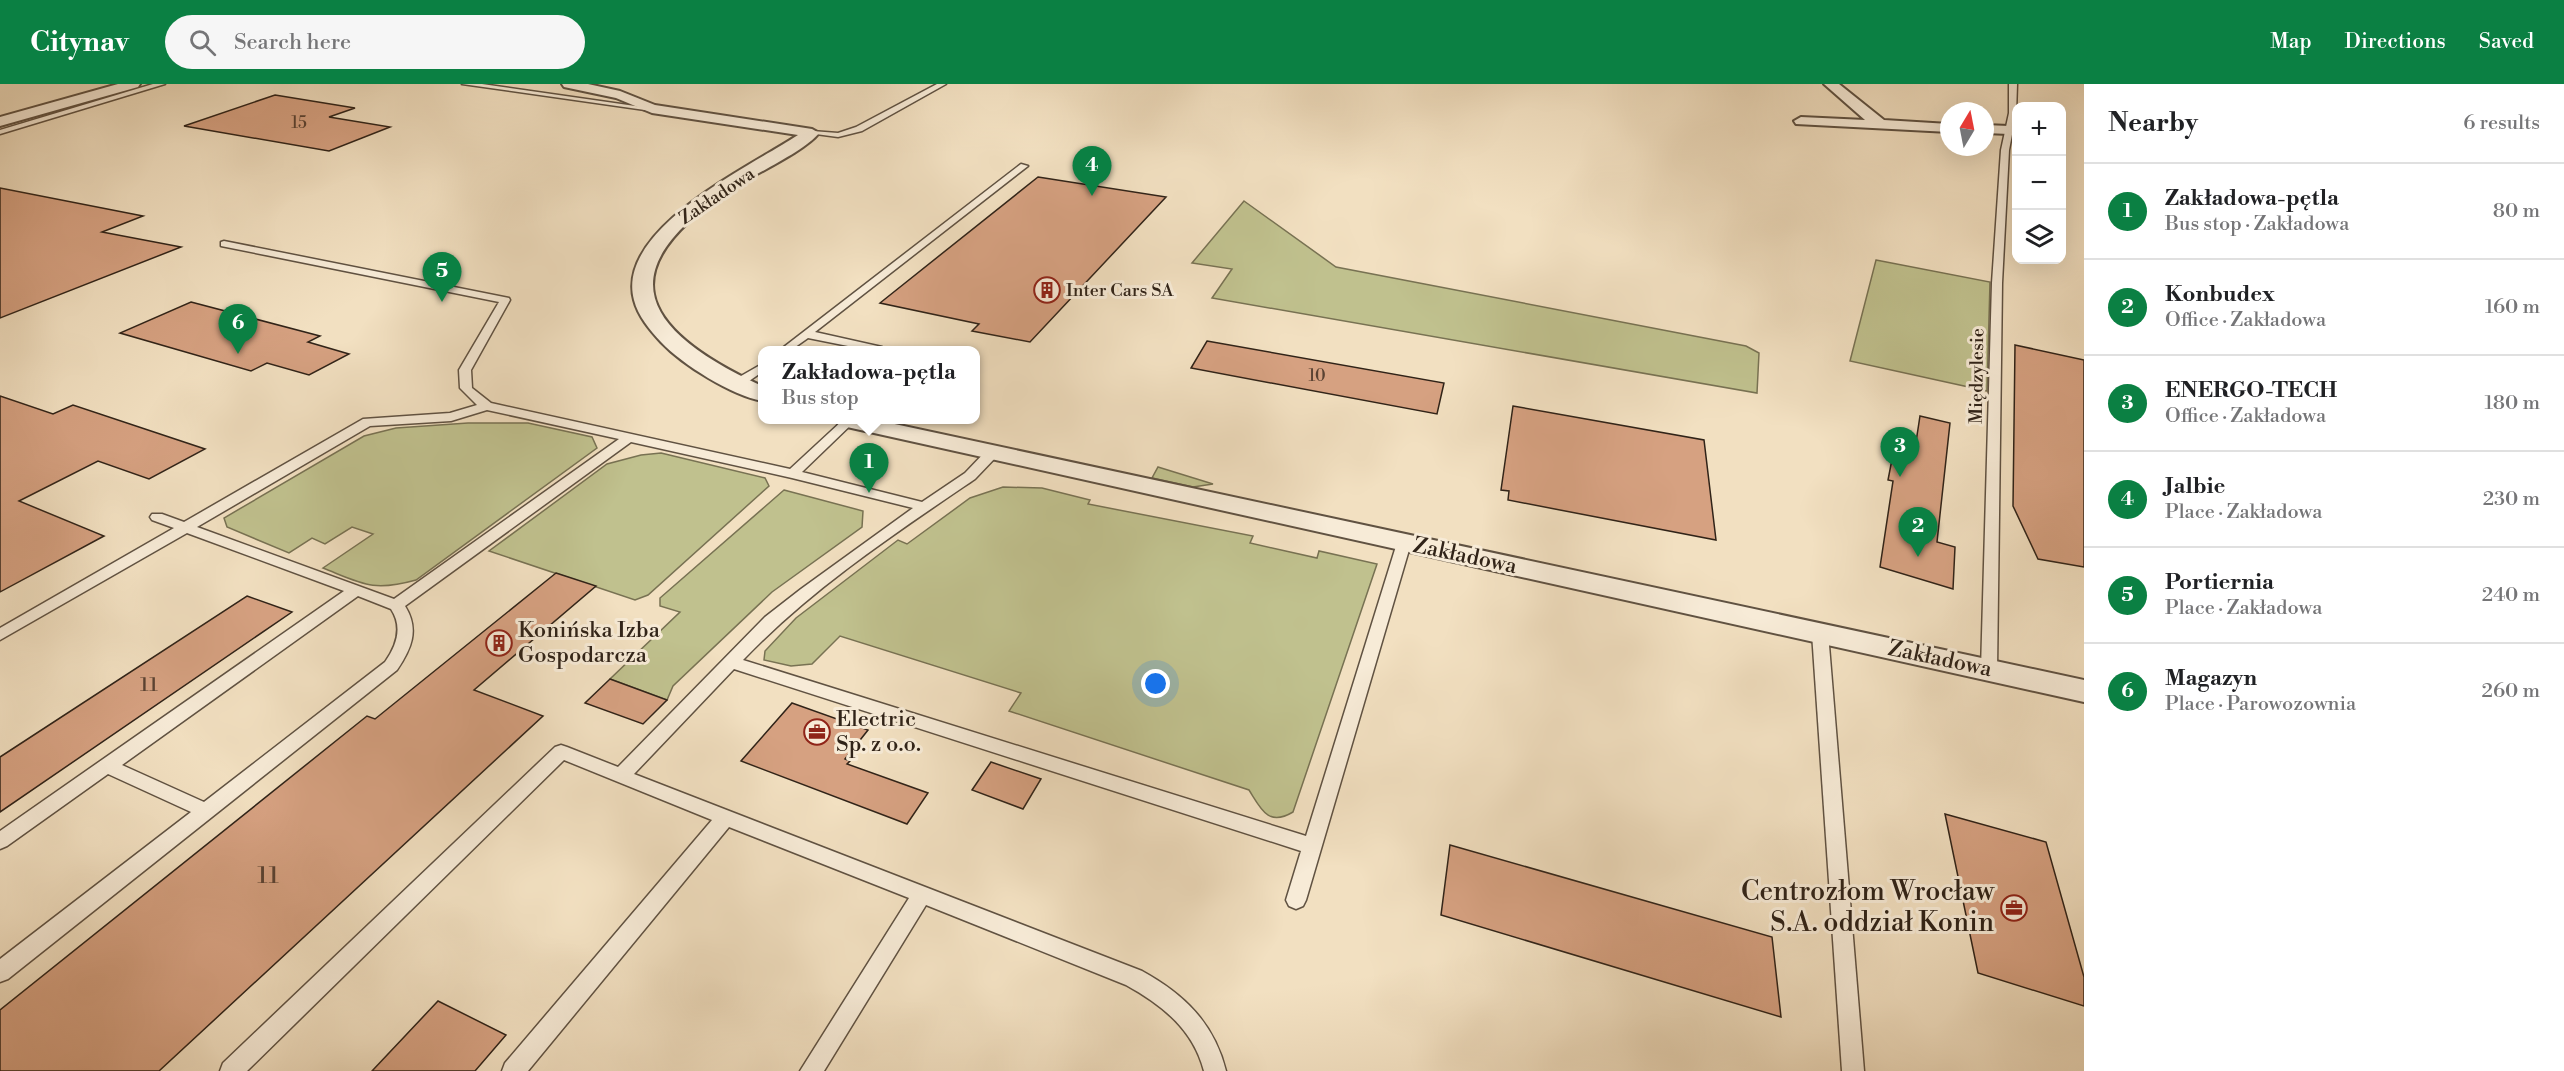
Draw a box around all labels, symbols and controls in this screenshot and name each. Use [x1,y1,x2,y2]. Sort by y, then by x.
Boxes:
search box [165,15,585,69]
text: Citynav [30,25,129,60]
icon: search [186,26,219,59]
text: Search here [234,29,351,56]
text: Map [2270,29,2312,55]
text: Directions [2345,29,2446,55]
text: Saved [2479,29,2534,55]
north arrow [1940,102,1994,156]
map controls [2012,102,2066,264]
button: + [2012,102,2066,156]
text: Nearby [2108,107,2198,139]
text: 6 results [2463,111,2540,136]
house number: 15 [291,113,307,133]
pin: 4 [1072,147,1112,196]
button: − [2012,156,2066,210]
street label: Zakładowa [675,162,760,230]
text: Zakładowa-pętla [2165,185,2339,212]
text: 1 [2123,199,2132,224]
text: 80 m [2493,199,2540,224]
button: layers [2012,210,2066,264]
text: Bus stop · Zakładowa [2165,212,2349,237]
pin: 5 [422,252,462,302]
building icon: Inter Cars SA [1032,275,1062,305]
place label: Inter Cars SA [1066,279,1174,302]
text: Konbudex [2165,281,2275,308]
text: 2 [2121,295,2134,320]
text: 160 m [2485,295,2540,320]
pin: 6 [218,304,258,354]
text: Office · Zakładowa [2165,308,2326,333]
street label: Międzylesie [1965,328,1989,424]
popup [758,346,980,424]
text: Zakładowa-pętla [782,359,956,386]
house number: 10 [1309,366,1326,386]
text: ENERGO-TECH [2165,377,2337,404]
text: Bus stop [782,386,859,411]
text: 3 [2121,391,2134,416]
text: 180 m [2485,391,2540,416]
text: Office · Zakładowa [2165,404,2326,429]
pin: 3 [1880,428,1920,477]
pin: 1 [850,444,888,493]
text: Jalbie [2165,473,2225,500]
text: 4 [2121,487,2134,512]
text: 230 m [2483,487,2540,512]
text: Place · Zakładowa [2165,500,2322,525]
pin: 2 [1898,508,1938,557]
street label: Zakładowa [1411,532,1520,580]
text: Portiernia [2165,569,2274,596]
text: 5 [2121,583,2134,608]
text: 240 m [2482,583,2540,608]
text: Place · Zakładowa [2165,596,2322,621]
place label: Konińska Izba Gospodarcza [518,617,661,669]
building icon: Konińska Izba Gospodarcza [484,628,514,658]
street label: Zakładowa [1886,635,1995,683]
text: Magazyn [2165,665,2257,692]
your location [1141,669,1170,698]
house number: 11 [140,673,158,698]
text: 6 [2121,679,2134,704]
text: 260 m [2482,679,2540,704]
text: Place · Parowozownia [2165,692,2356,717]
place label: Electric Sp. z o.o. [836,706,921,758]
office icon: Electric Sp. z o.o. [802,717,832,747]
house number: 11 [257,861,279,891]
place label: Centrozłom Wrocław S.A. oddział Konin [1741,875,1995,940]
office icon: Centrozłom Wrocław S.A. oddział Konin [1999,893,2029,923]

